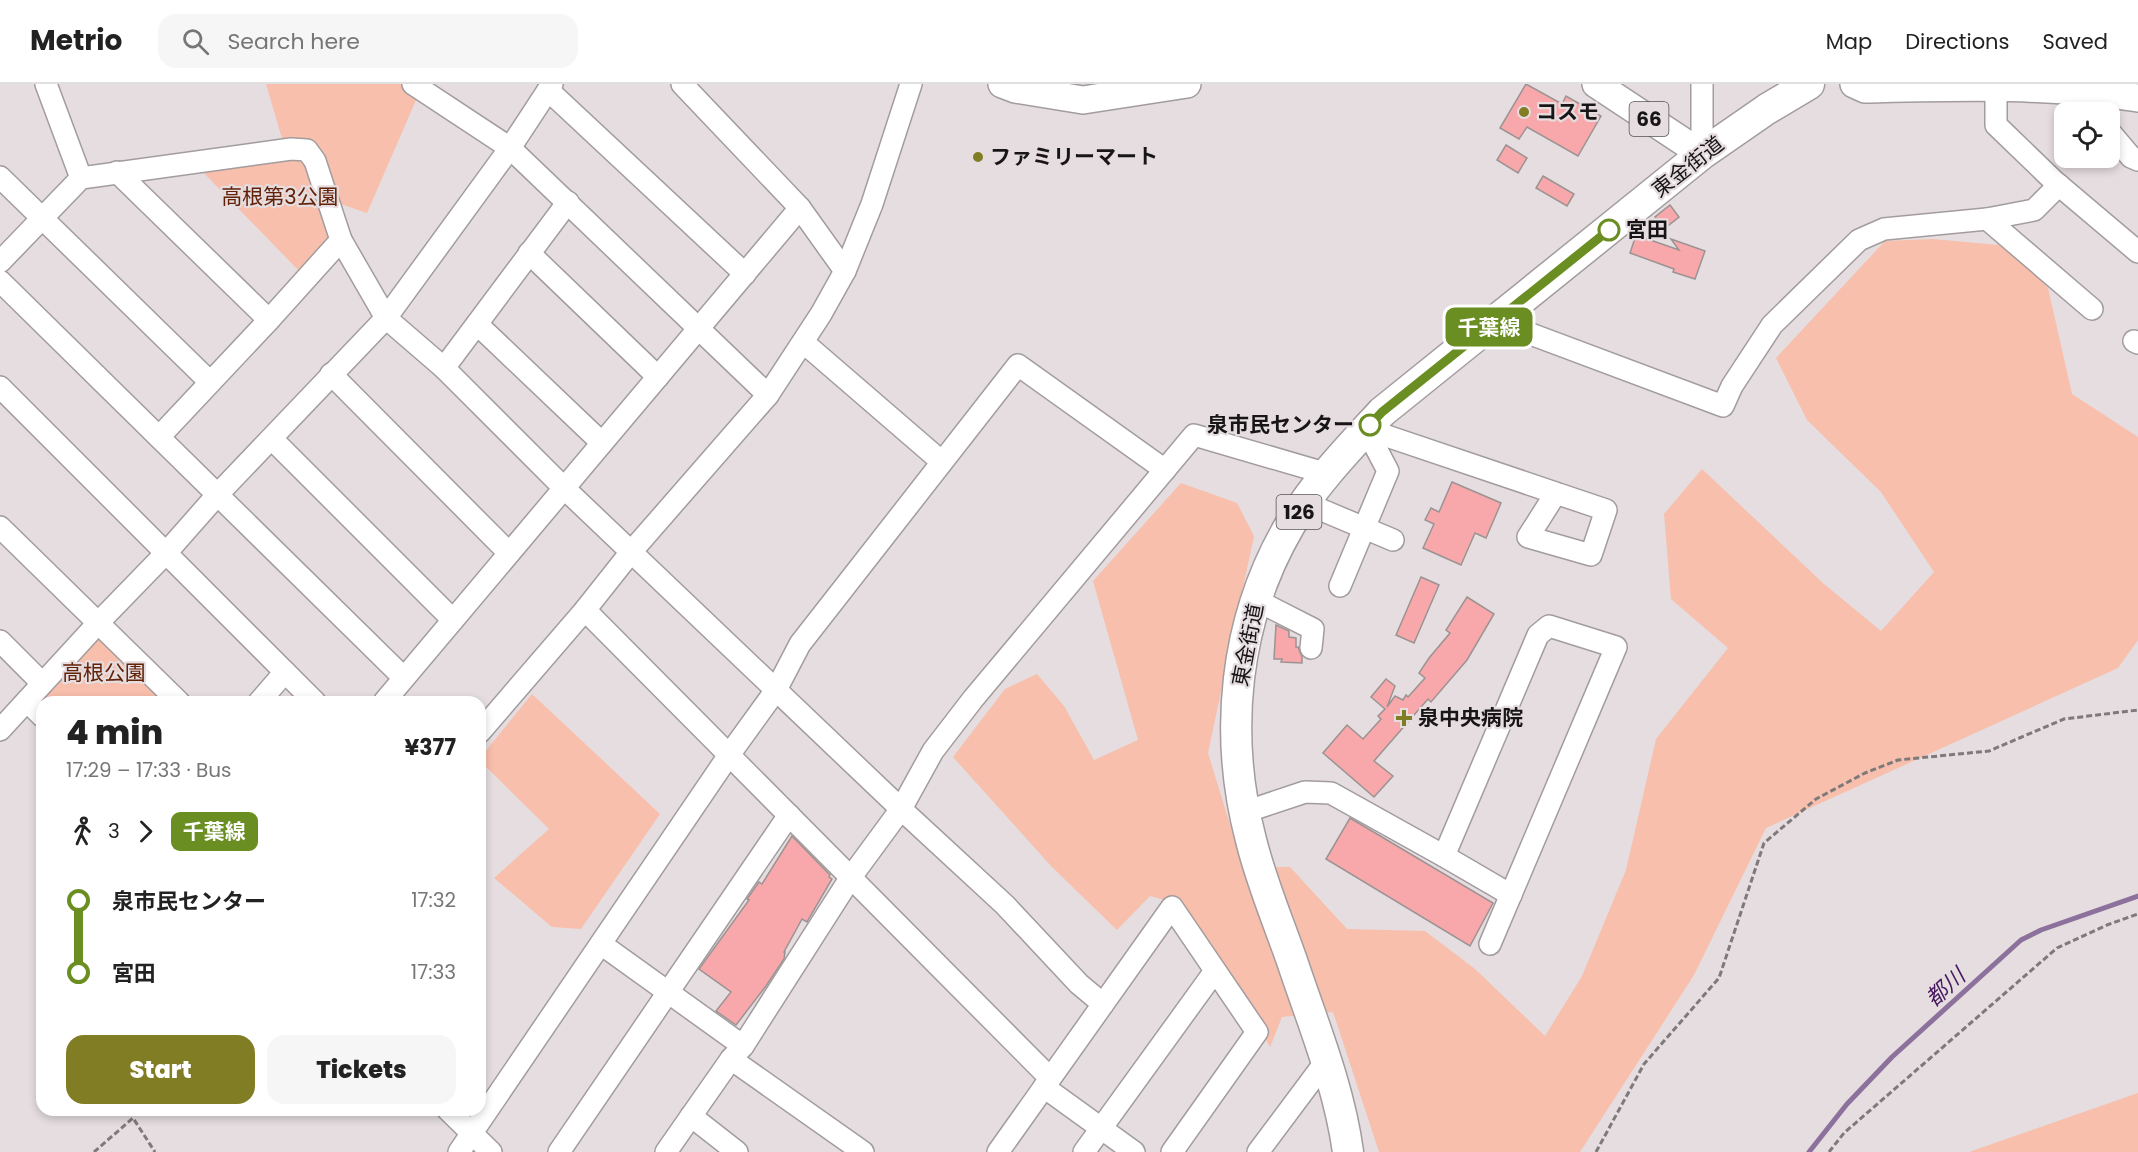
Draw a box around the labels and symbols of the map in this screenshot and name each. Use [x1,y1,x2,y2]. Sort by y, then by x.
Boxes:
place label: コスモ [1536,97,1599,126]
road number: 66 [1630,102,1668,136]
marker: コスモ [1517,105,1531,119]
street label: 東金街道 [1646,129,1730,204]
place label: ファミリーマート [990,142,1158,171]
marker: ファミリーマート [971,150,985,164]
park label: 高根第3公園 [221,182,339,211]
place label: 宮田 [1626,215,1668,244]
marker: 宮田 [1598,219,1620,241]
line badge: 千葉線 [1454,308,1524,346]
place label: 泉市民センター [1207,410,1354,439]
marker: 泉市民センター [1359,414,1381,436]
road number: 126 [1276,495,1322,529]
street label: 東金街道 [1225,601,1270,689]
park label: 高根公園 [62,658,146,687]
place label: 泉中央病院 [1418,703,1523,732]
marker: 泉中央病院 [1395,709,1413,727]
water label: 都川 [1919,960,1974,1014]

